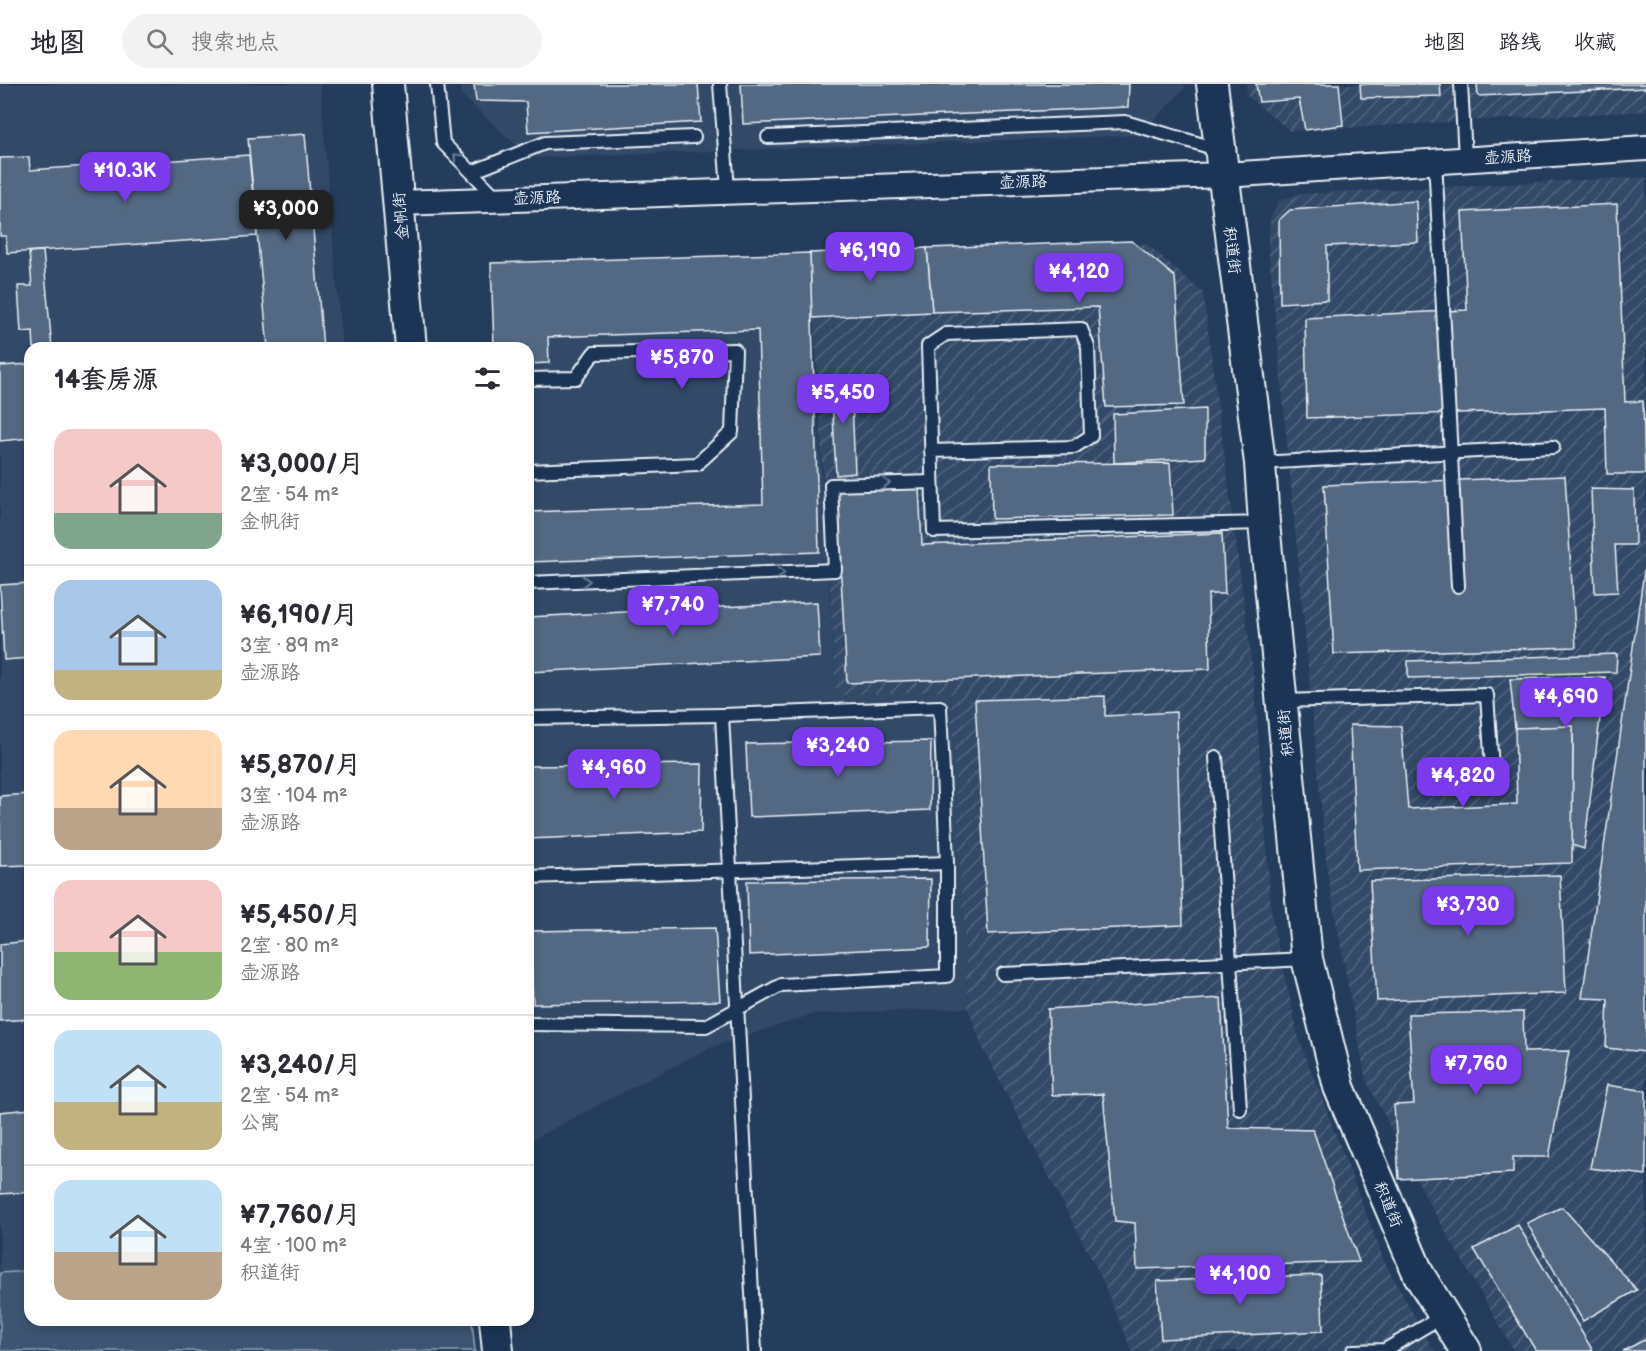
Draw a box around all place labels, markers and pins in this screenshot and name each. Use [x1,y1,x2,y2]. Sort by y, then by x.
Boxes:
pin: ¥10.3K [76,152,174,203]
pin: ¥3,000 [237,190,335,241]
pin: ¥6,190 [821,232,919,283]
pin: ¥4,120 [1030,253,1128,304]
pin: ¥5,870 [633,339,731,390]
pin: ¥5,450 [794,374,892,425]
pin: ¥7,740 [624,586,722,637]
pin: ¥4,690 [1517,678,1615,729]
pin: ¥3,240 [789,727,887,778]
pin: ¥4,960 [565,749,663,800]
pin: ¥4,820 [1414,757,1512,808]
pin: ¥3,730 [1419,886,1517,937]
pin: ¥7,760 [1427,1045,1525,1096]
pin: ¥4,100 [1191,1255,1289,1306]

